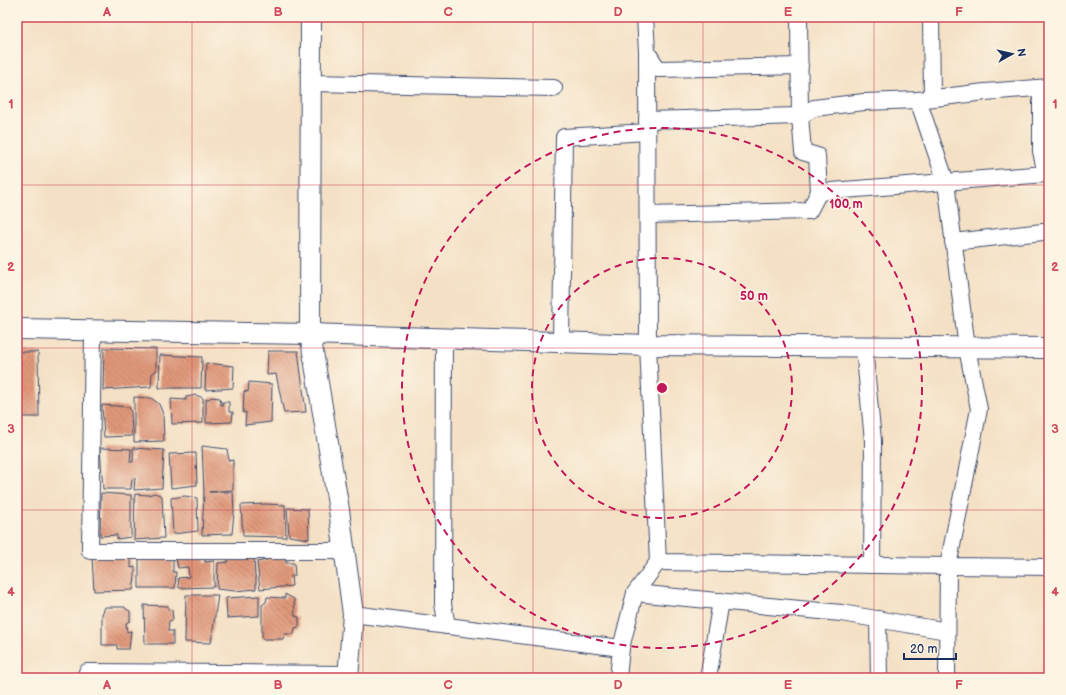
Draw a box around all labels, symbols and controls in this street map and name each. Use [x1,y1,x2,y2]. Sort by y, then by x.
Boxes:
text: A [102,4,111,20]
text: B [273,4,283,20]
text: C [443,4,453,20]
text: D [613,4,623,20]
text: E [784,4,793,20]
text: F [955,4,963,20]
north arrow [992,34,1032,74]
text: N [1014,48,1028,58]
text: 1 [8,96,14,112]
text: 1 [1052,96,1058,112]
text: 100 m [829,197,863,212]
text: 2 [7,259,15,275]
text: 2 [1051,259,1059,275]
text: 50 m [740,289,768,304]
centre of rings [655,381,669,395]
text: 3 [7,421,15,437]
text: 3 [1051,421,1059,437]
text: 4 [7,584,15,600]
text: 4 [1051,584,1059,600]
scale bar [904,635,956,661]
text: 20 m [910,642,937,657]
text: A [102,677,111,693]
text: B [273,677,283,693]
text: C [443,677,453,693]
text: D [613,677,623,693]
text: E [784,677,793,693]
text: F [955,677,963,693]

